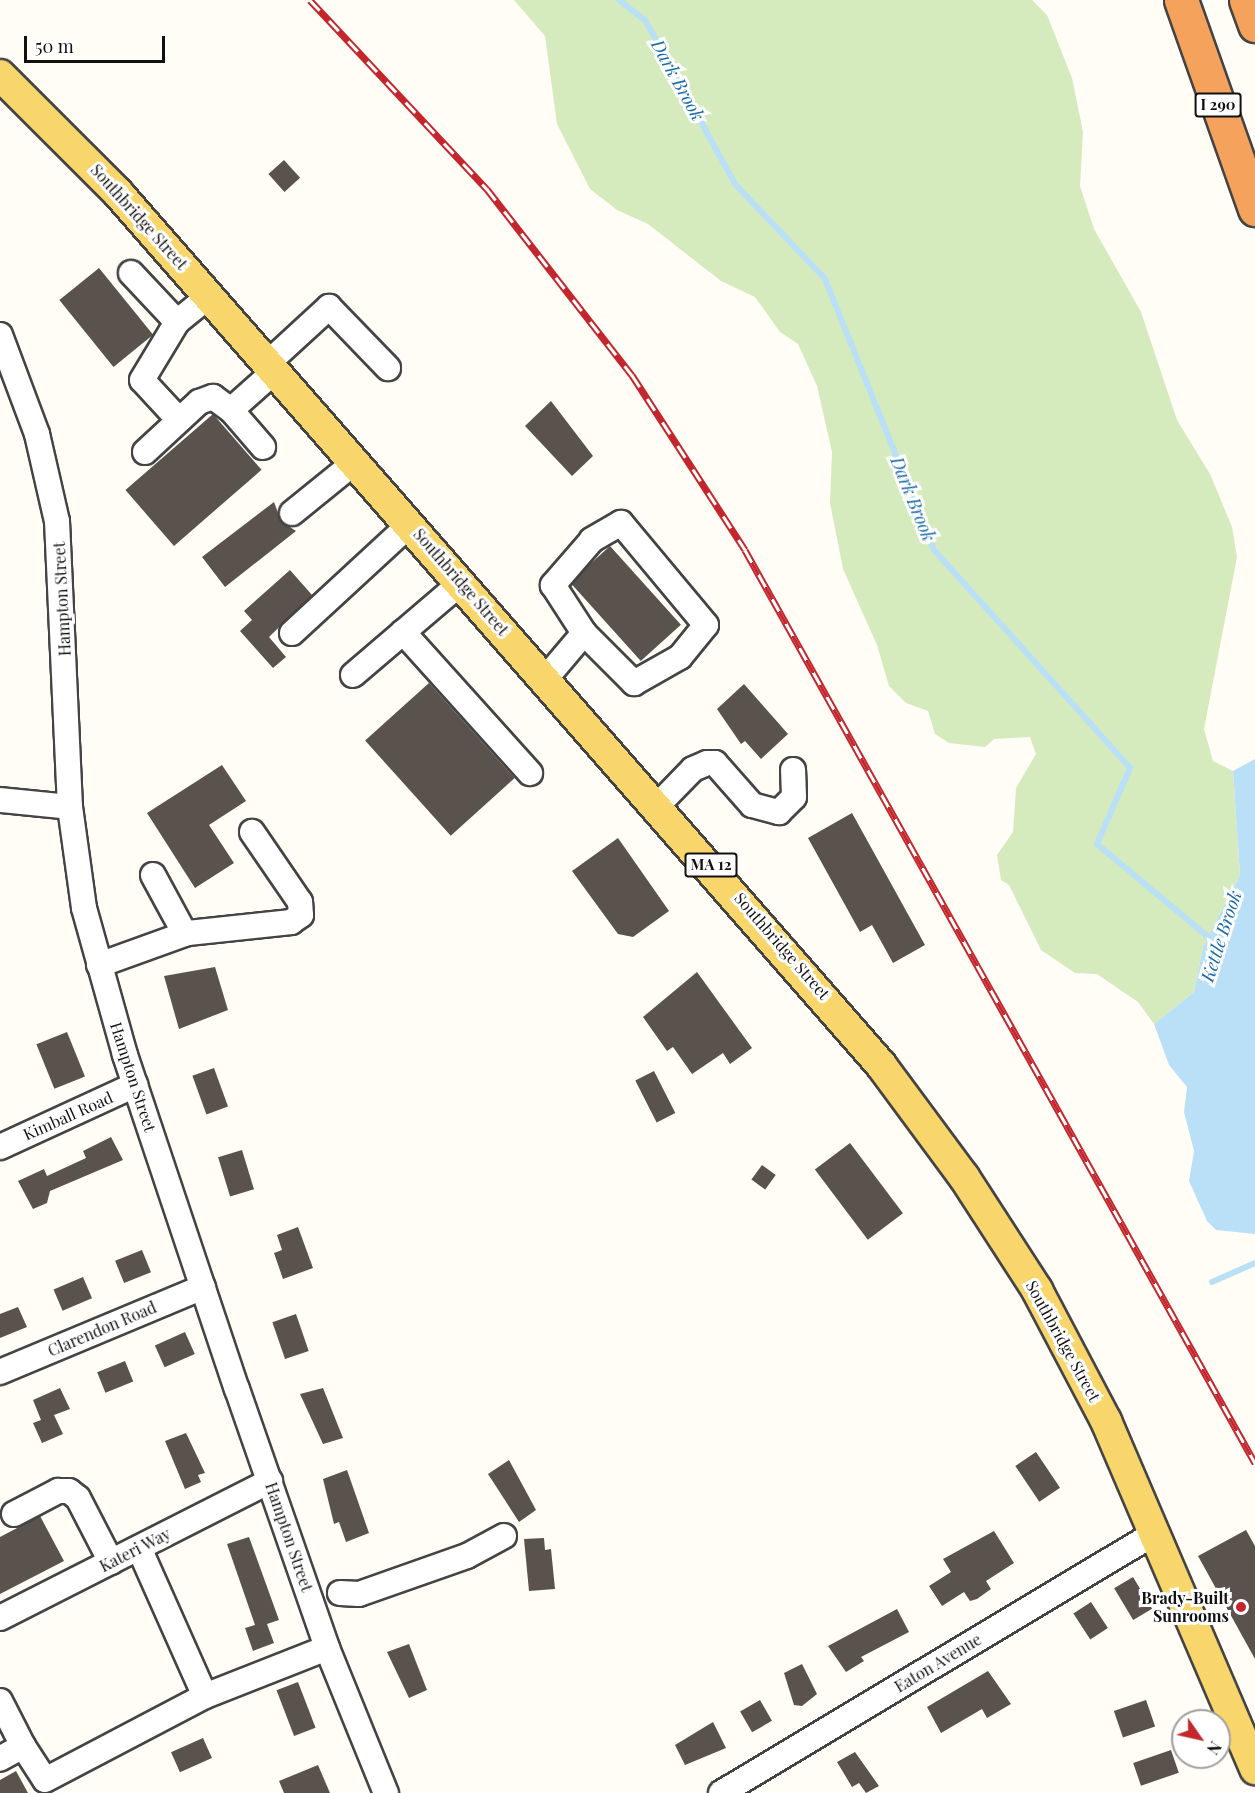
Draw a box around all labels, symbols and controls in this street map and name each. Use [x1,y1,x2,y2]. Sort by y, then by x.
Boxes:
scale bar [27,24,168,62]
text: 50 m [35,34,74,58]
water label: Dark Brook [647,36,709,124]
road number: I 290 [1194,93,1242,117]
street label: Southbridge Street [87,160,191,274]
water label: Dark Brook [886,453,940,545]
street label: Southbridge Street [409,525,513,639]
street label: Hampton Street [49,541,75,657]
road number: MA 12 [684,853,738,877]
water label: Kettle Brook [1196,888,1246,984]
street label: Southbridge Street [730,889,834,1003]
street label: Hampton Street [106,1020,160,1134]
street label: Kimball Road [20,1088,116,1144]
street label: Southbridge Street [1022,1277,1104,1405]
street label: Clarendon Road [45,1298,159,1360]
street label: Hampton Street [261,1480,317,1594]
street label: Kateri Way [96,1524,174,1576]
place label: Brady-Built Sunrooms [1141,1588,1229,1626]
marker: Brady-Built Sunrooms [1234,1600,1248,1614]
street label: Eaton Avenue [891,1629,985,1697]
north arrow [1171,1709,1231,1769]
text: N [1203,1738,1227,1759]

